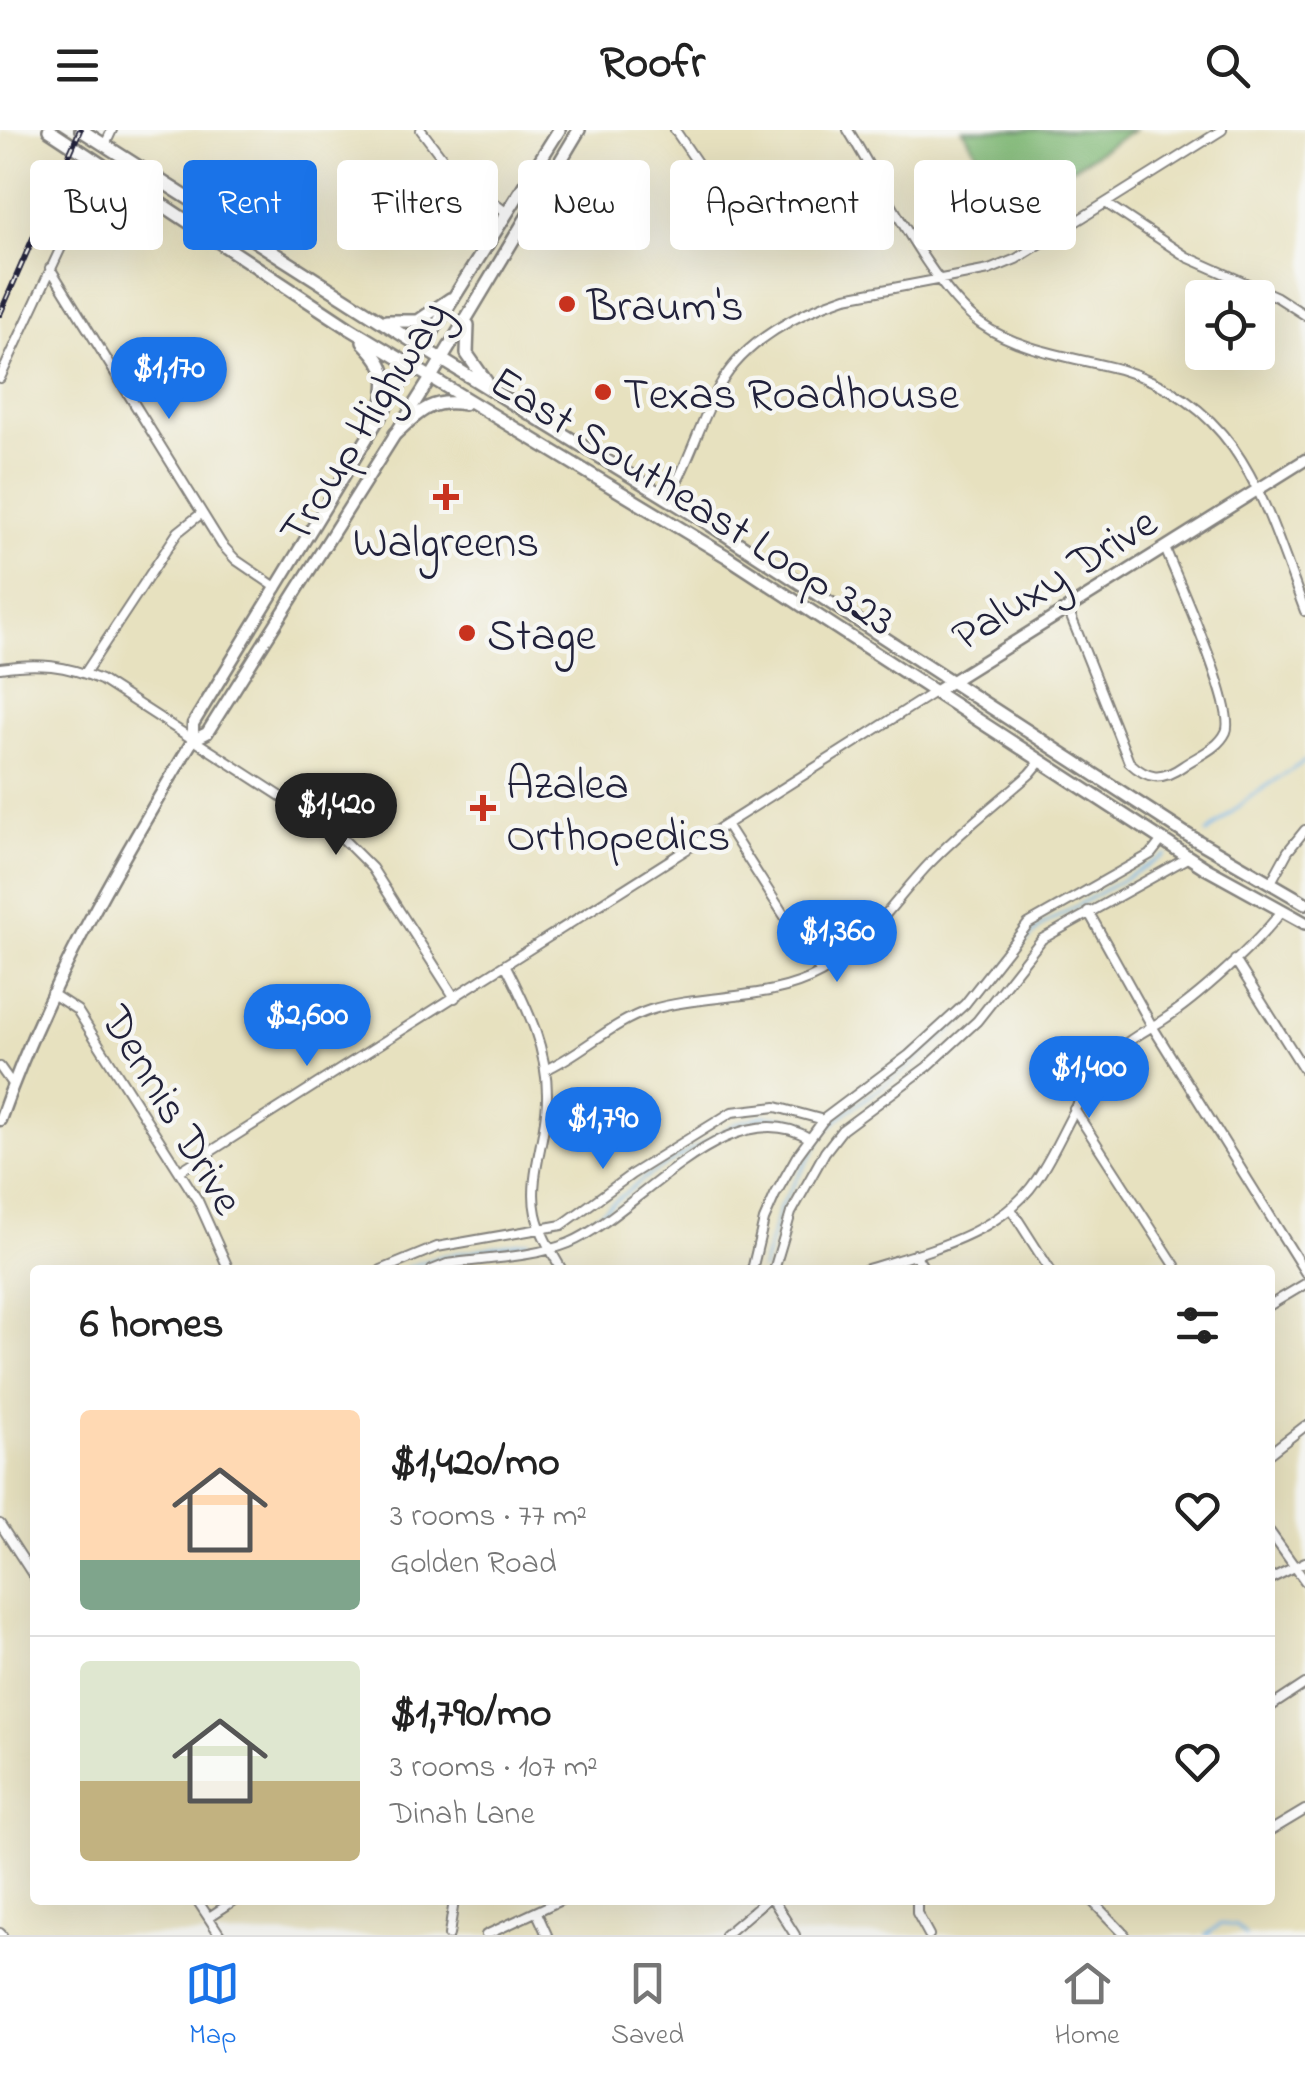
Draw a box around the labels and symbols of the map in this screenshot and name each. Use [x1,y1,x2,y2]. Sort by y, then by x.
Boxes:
place label: Braum's [586,276,744,342]
street label: Troup Highway [265,289,469,559]
marker: Braum's [556,293,578,315]
pin: $1,170 [88,337,250,422]
street label: East Southeast Loop 323 [476,351,907,655]
place label: Texas Roadhouse [623,364,960,430]
marker: Texas Roadhouse [592,381,614,403]
marker: Walgreens [435,486,457,508]
street label: Paluxy Drive [940,492,1172,670]
place label: Walgreens [353,512,539,579]
place label: Stage [487,605,597,672]
marker: Stage [456,622,478,644]
place label: Azalea Orthopedics [506,754,730,872]
pin: $1,420 [255,773,417,858]
marker: Azalea Orthopedics [470,795,496,821]
pin: $1,360 [756,900,918,985]
pin: $2,600 [226,984,388,1069]
street label: Dennis Drive [81,994,259,1229]
pin: $1,400 [1008,1036,1170,1121]
pin: $1,790 [522,1087,684,1172]

